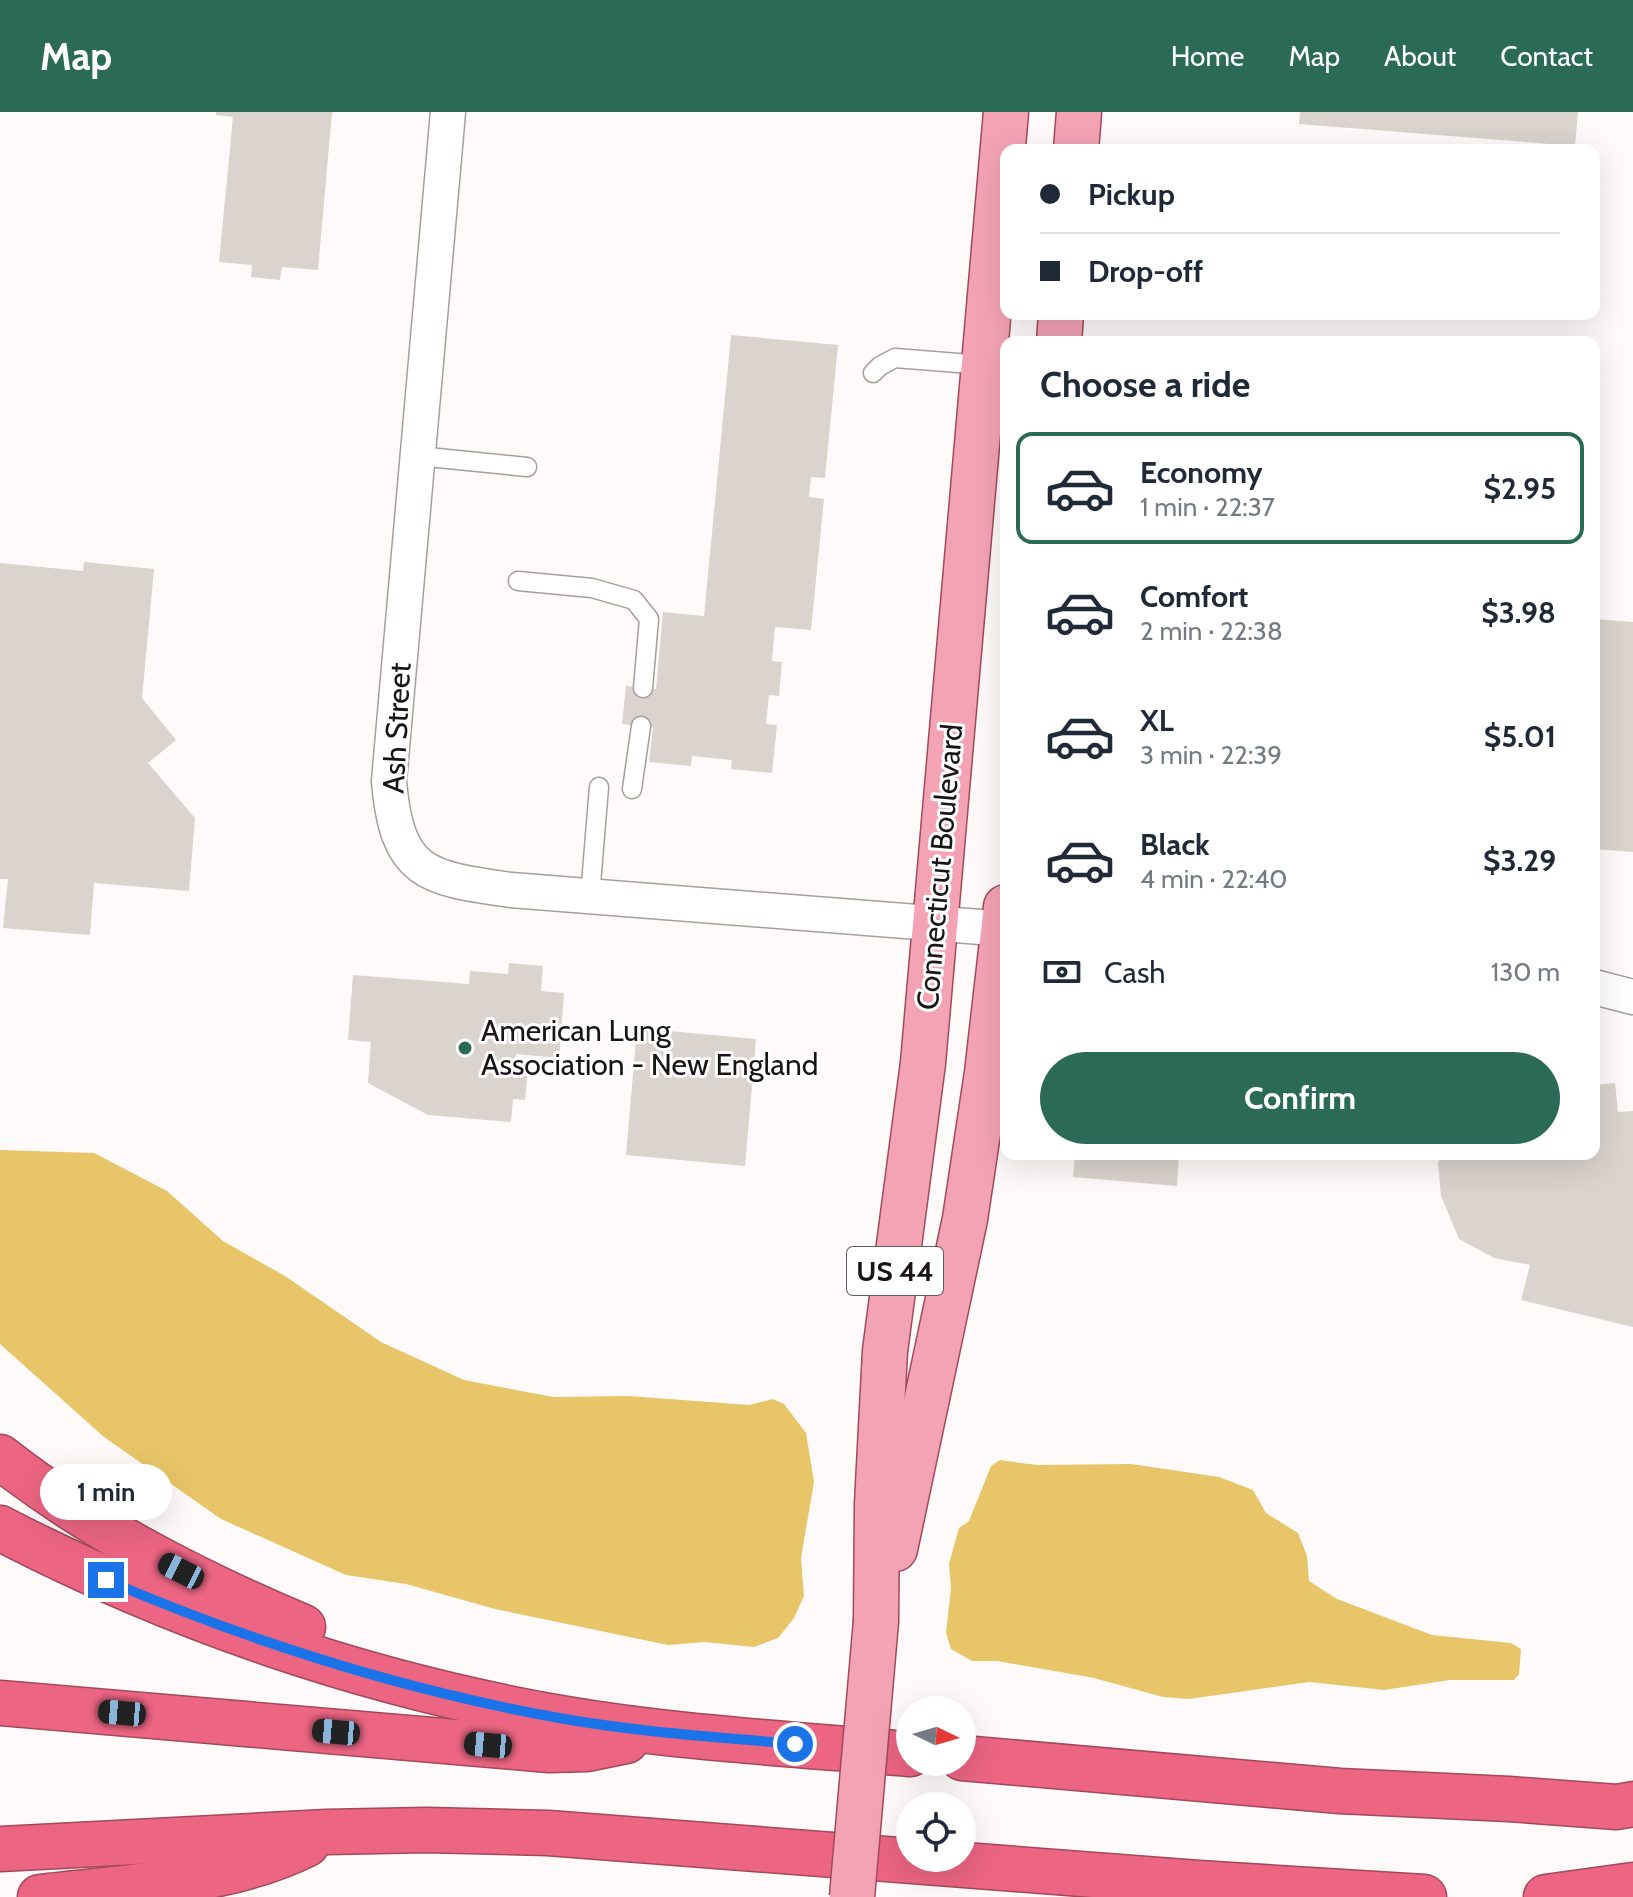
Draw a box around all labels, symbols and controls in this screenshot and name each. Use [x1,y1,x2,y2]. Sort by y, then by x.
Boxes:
text: Map [40,33,112,80]
text: Home [1171,39,1244,73]
text: Map [1288,39,1340,73]
text: About [1384,39,1456,73]
text: Contact [1500,39,1593,73]
text: Pickup [1088,176,1175,213]
text: Drop-off [1088,253,1203,290]
text: Choose a ride [1040,362,1250,406]
icon: car [1044,452,1116,524]
text: Economy [1140,454,1263,491]
text: $2.95 [1484,470,1556,507]
text: 1 min · 22:37 [1140,491,1275,523]
icon: car [1044,576,1116,648]
text: Comfort [1140,578,1248,615]
text: $3.98 [1481,594,1556,631]
text: 2 min · 22:38 [1140,615,1283,647]
street label: Ash Street [375,662,418,794]
icon: car [1044,700,1116,772]
text: XL [1140,702,1174,739]
text: $5.01 [1484,718,1556,755]
street label: Connecticut Boulevard [909,722,970,1011]
text: 3 min · 22:39 [1140,739,1282,771]
icon: car [1044,824,1116,896]
text: Black [1140,826,1210,863]
text: $3.29 [1483,842,1556,879]
text: 4 min · 22:40 [1140,863,1287,895]
icon: cash [1040,950,1084,994]
text: Cash [1104,954,1166,991]
text: 130 m [1491,956,1560,988]
place label: American Lung Association - New England [481,1012,818,1083]
marker: American Lung Association - New England [456,1039,474,1057]
button: Confirm [1040,1052,1560,1144]
road number: US 44 [847,1247,943,1295]
callout: 1 min [40,1464,172,1520]
text: 1 min [77,1476,135,1508]
car [154,1549,208,1593]
route end [88,1562,124,1598]
north arrow [896,1696,976,1776]
map controls [896,1696,976,1872]
car [97,1699,147,1727]
car [311,1718,361,1746]
route start [777,1726,813,1762]
car [463,1731,513,1759]
button: locate [896,1792,976,1872]

